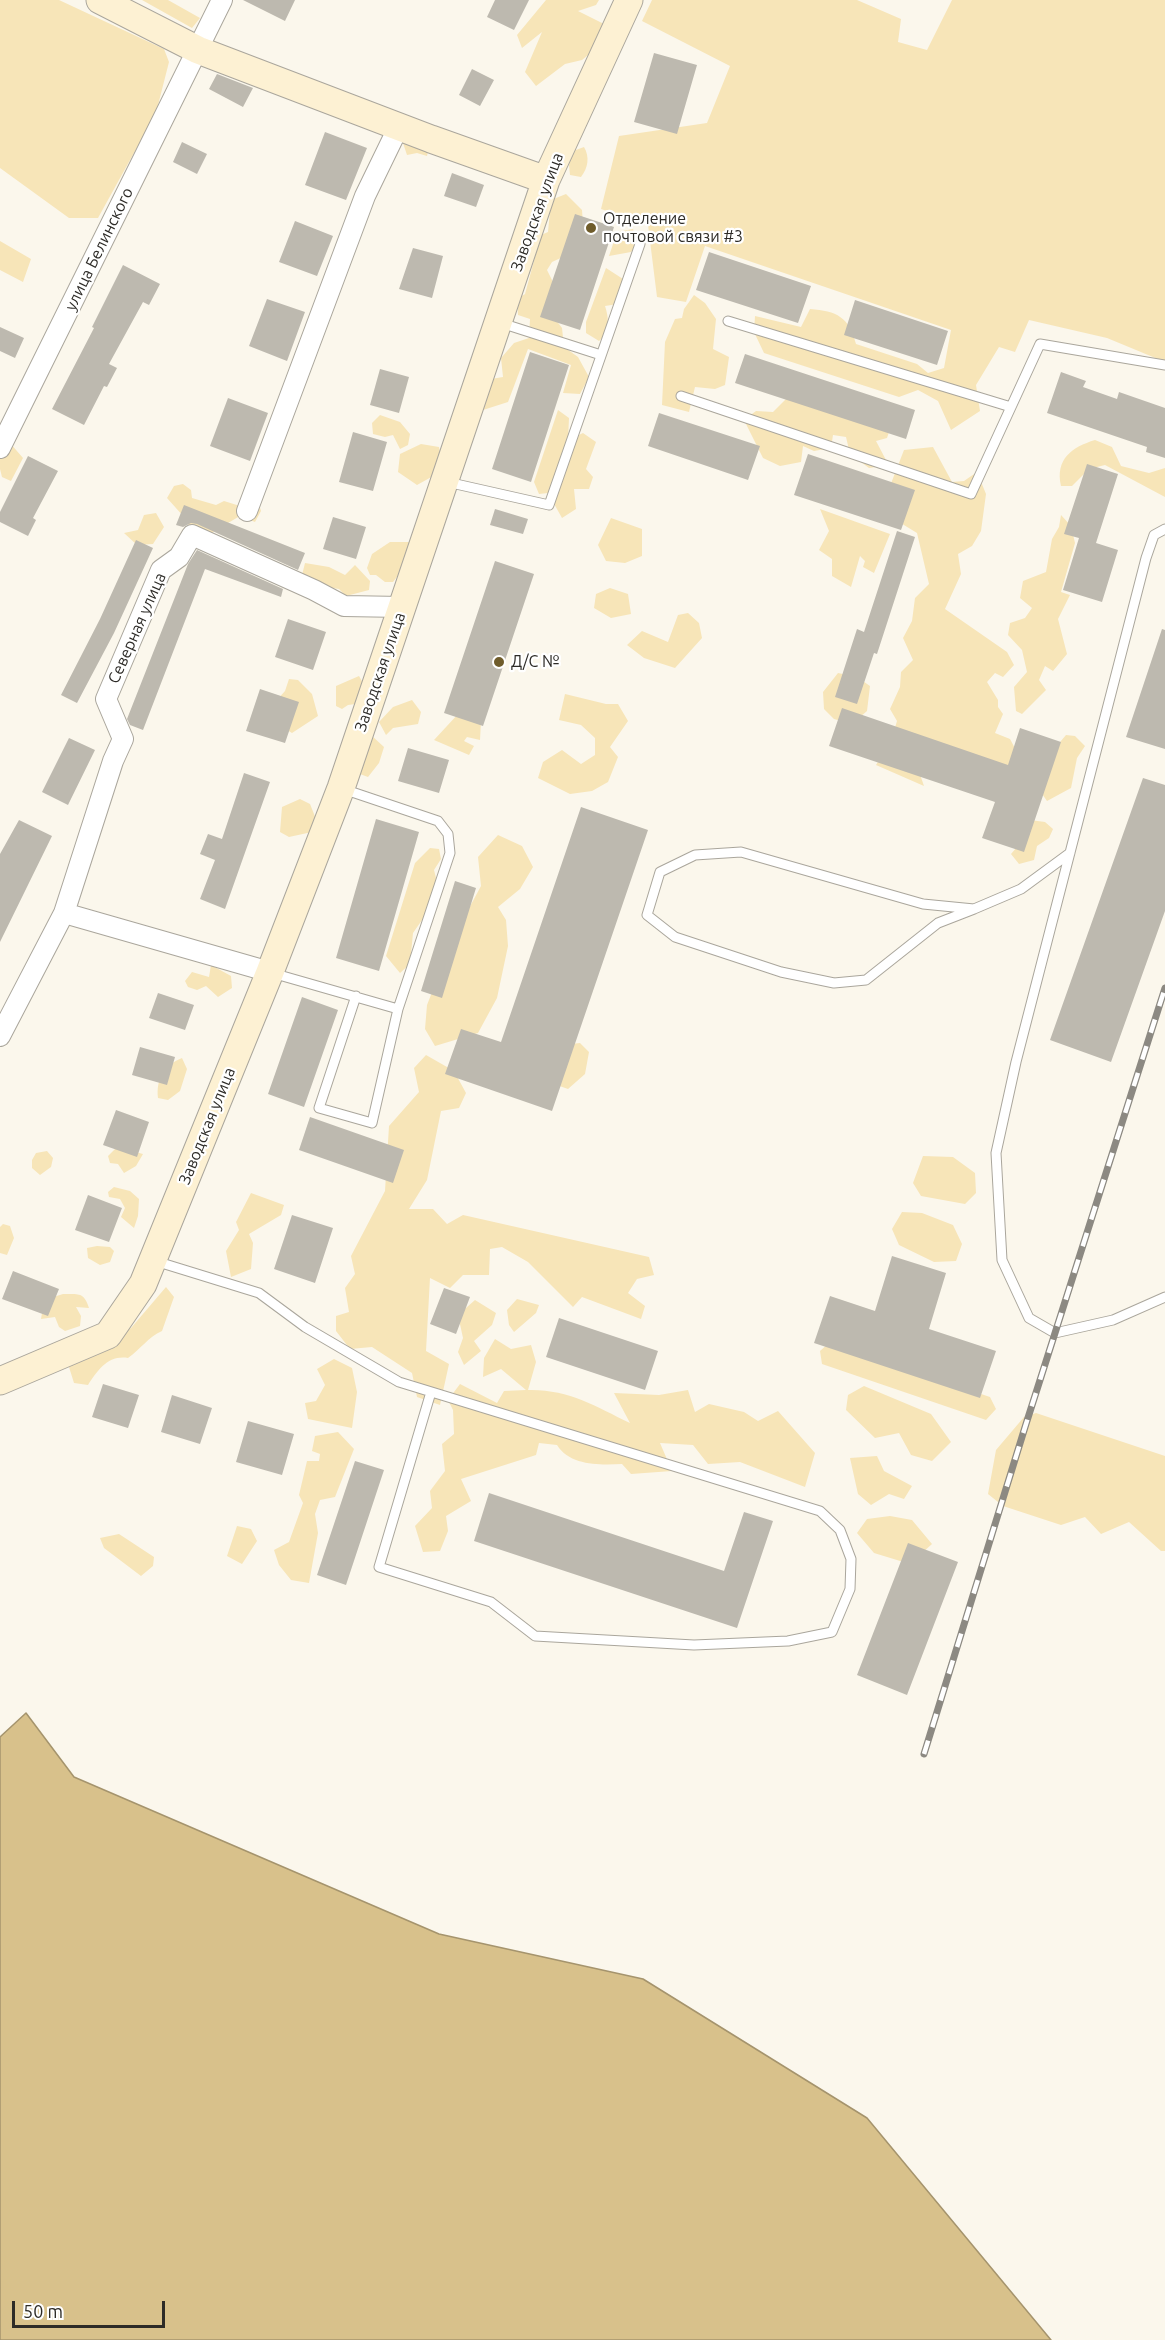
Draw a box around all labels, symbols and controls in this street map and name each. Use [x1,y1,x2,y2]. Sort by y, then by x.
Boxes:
street label: Заводская улица [507,150,567,274]
street label: улица Белинского [61,184,137,314]
place label: Отделение почтовой связи #3 [603,209,743,247]
marker: Отделение почтовой связи #3 [584,221,598,235]
street label: Северная улица [104,570,170,686]
street label: Заводская улица [351,610,409,734]
place label: Д/С № [511,652,560,672]
marker: Д/С № [492,655,506,669]
street label: Заводская улица [175,1065,239,1187]
scale bar [15,2289,168,2327]
text: 50 m [23,2301,63,2321]

